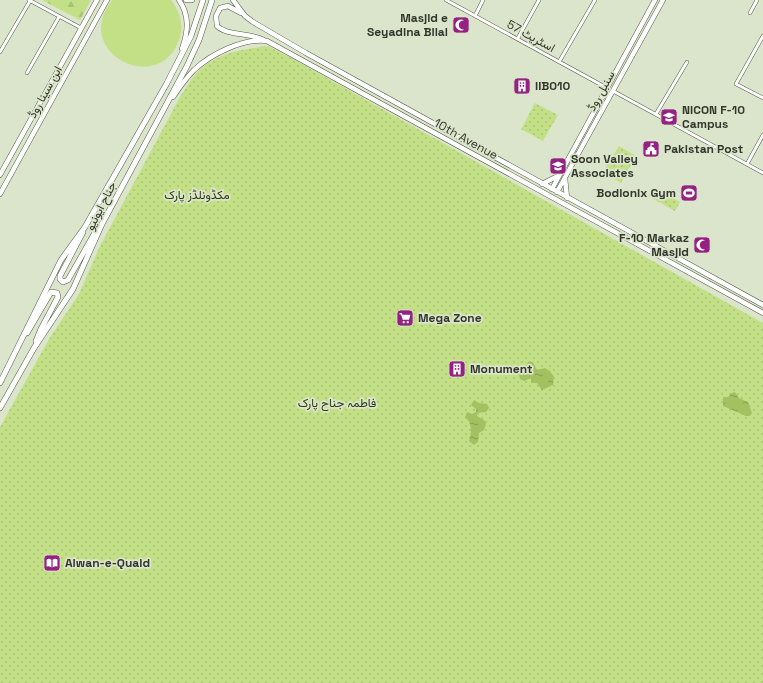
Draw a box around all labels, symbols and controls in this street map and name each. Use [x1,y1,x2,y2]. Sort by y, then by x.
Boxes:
place label: Masjid e Seyadina Bilal [367,10,448,40]
mosque icon: Masjid e Seyadina Bilal [451,15,471,35]
street label: اسٹریٹ 57 [504,16,558,56]
street label: ابن سینا روڈ [24,63,66,121]
street label: سنبل روڈ [583,68,619,114]
building icon: IIB010 [512,76,532,96]
place label: IIB010 [535,78,571,94]
place label: NICON F-10 Campus [682,102,745,132]
school or university icon: NICON F-10 Campus [659,107,679,127]
street label: 10th Avenue [431,115,501,163]
public building icon: Pakistan Post [641,139,661,159]
place label: Pakistan Post [664,141,743,157]
place label: Soon Valley Associates [571,151,638,181]
school or university icon: Soon Valley Associates [548,156,568,176]
street label: جناح ایونیو [82,179,121,234]
sports icon: Bodionix Gym [679,183,699,203]
place label: Bodionix Gym [596,185,676,201]
park label: مکڈونلڈز پارک [164,187,230,203]
place label: F-10 Markaz Masjid [619,230,689,260]
mosque icon: F-10 Markaz Masjid [692,235,712,255]
supermarket icon: Mega Zone [395,308,415,328]
place label: Mega Zone [418,310,482,326]
building icon: Monument [447,359,467,379]
place label: Monument [470,361,533,377]
park label: فاطمہ جناح پارک [298,395,376,412]
library icon: Aiwan-e-Quaid [42,553,62,573]
place label: Aiwan-e-Quaid [65,555,150,571]

